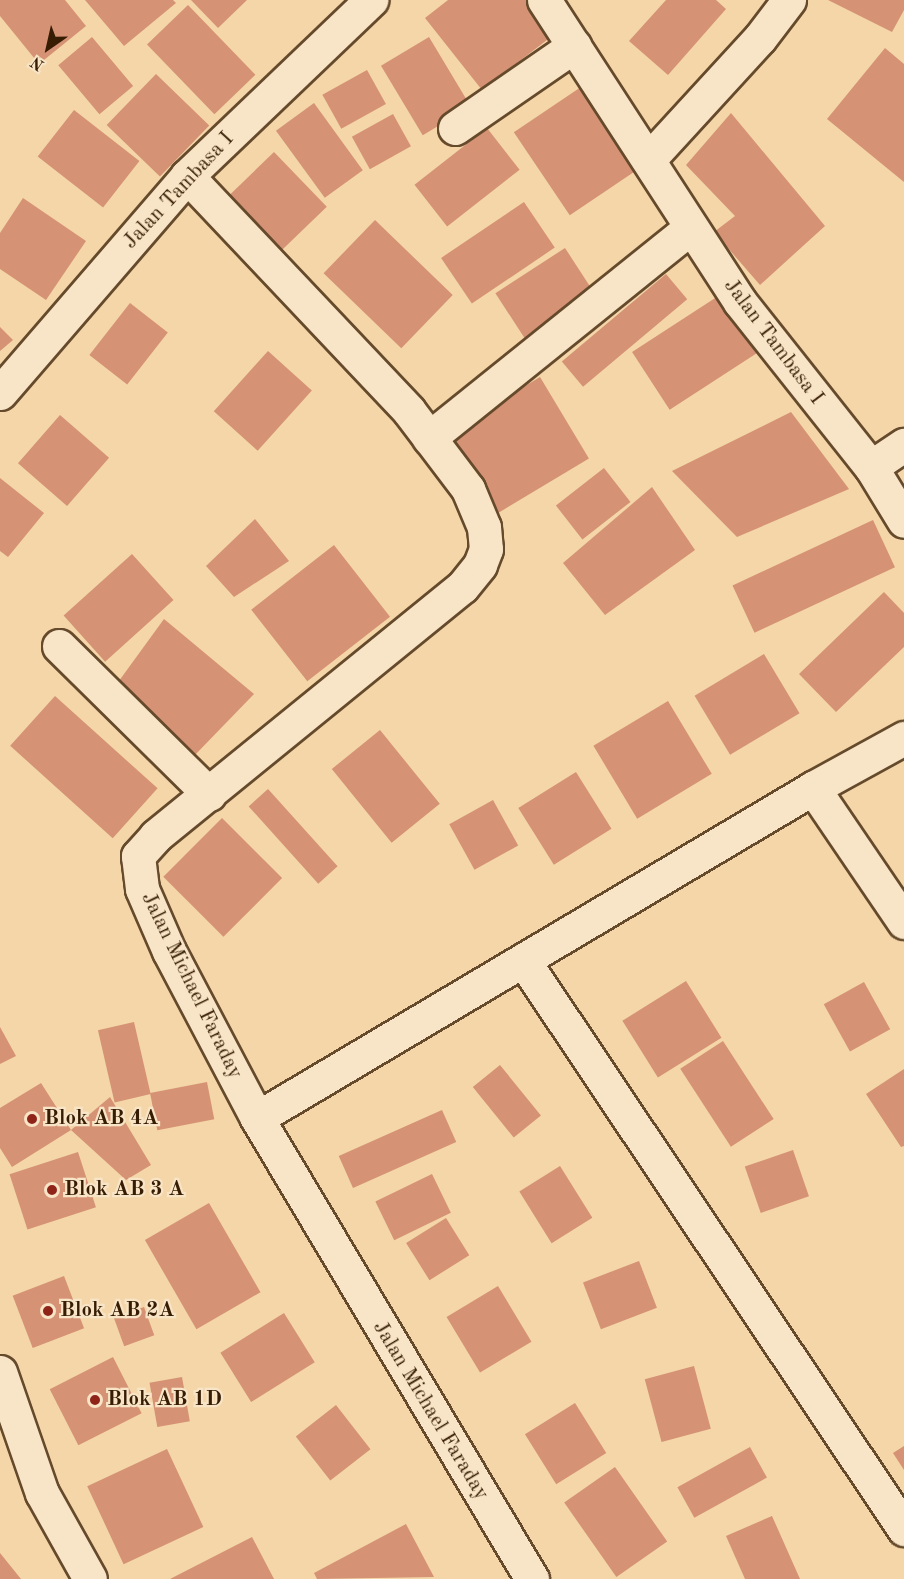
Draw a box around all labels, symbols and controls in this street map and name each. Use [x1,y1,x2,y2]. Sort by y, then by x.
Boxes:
north arrow [18,18,78,78]
text: N [28,53,47,73]
street label: Jalan Tambasa I [118,127,240,255]
street label: Jalan Tambasa I [718,274,828,410]
street label: Jalan Michael Faraday [135,888,247,1084]
place label: Blok AB 4A [44,1106,158,1132]
marker: Blok AB 4A [25,1112,39,1126]
place label: Blok AB 3 A [64,1177,184,1203]
marker: Blok AB 3 A [45,1183,59,1197]
place label: Blok AB 2A [60,1298,174,1324]
marker: Blok AB 2A [41,1304,55,1318]
street label: Jalan Michael Faraday [366,1317,494,1505]
place label: Blok AB 1D [107,1387,222,1413]
marker: Blok AB 1D [88,1393,102,1407]

